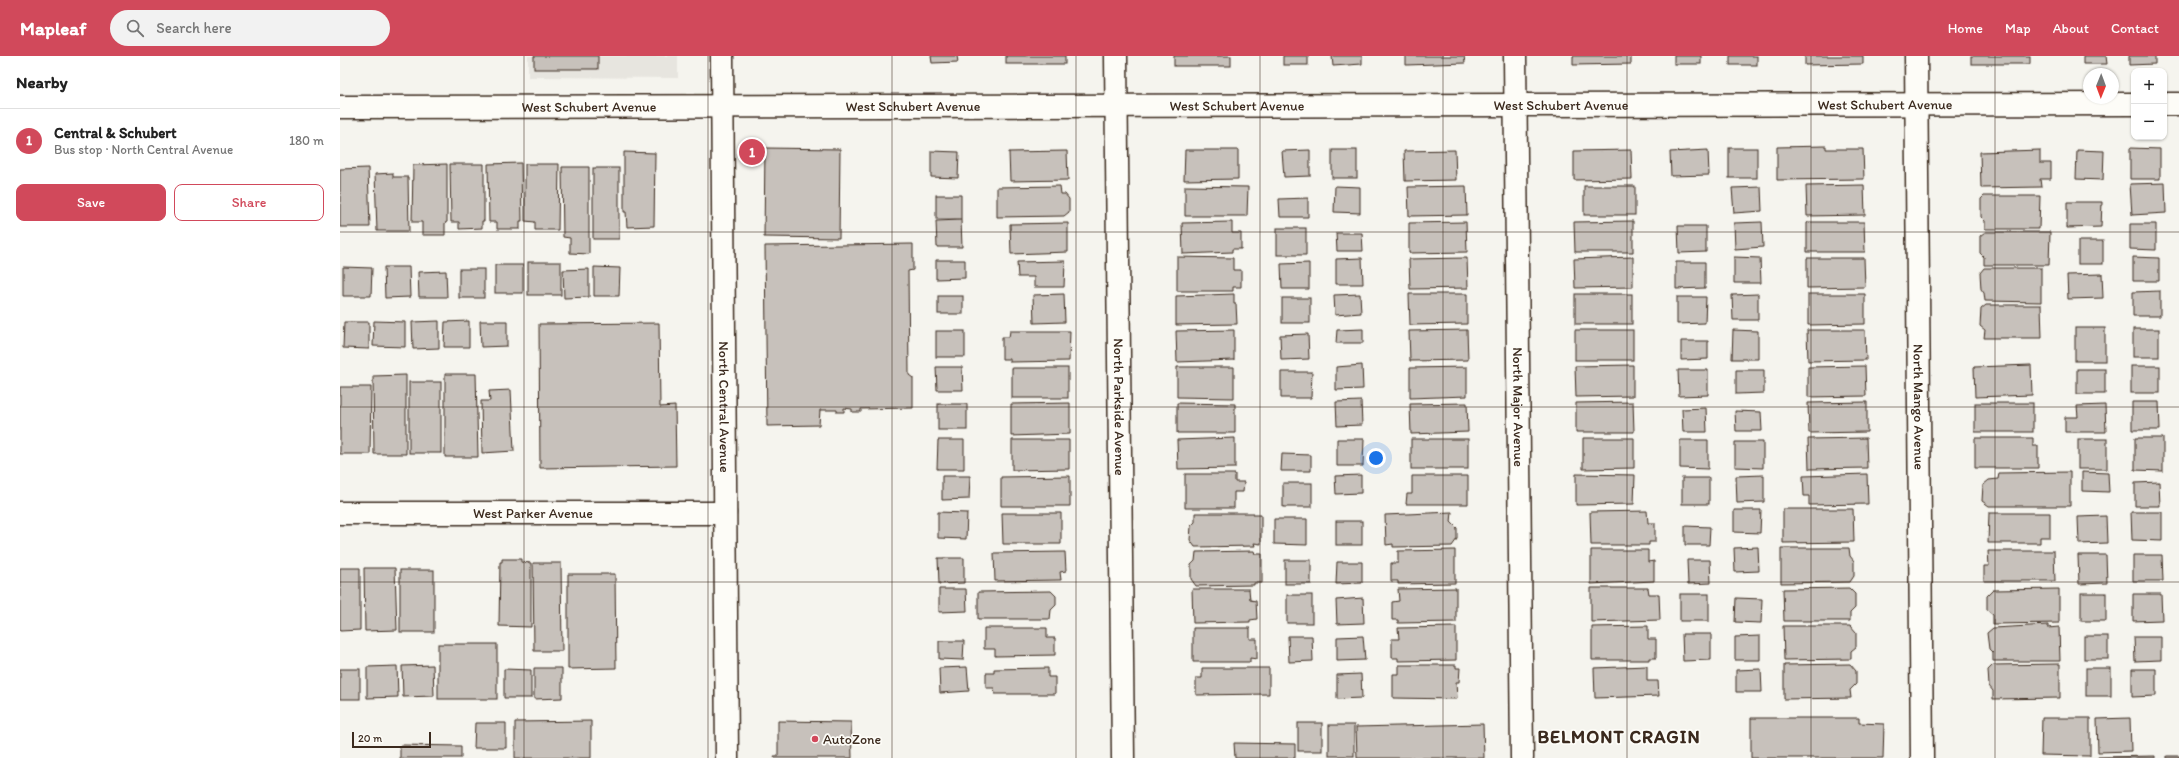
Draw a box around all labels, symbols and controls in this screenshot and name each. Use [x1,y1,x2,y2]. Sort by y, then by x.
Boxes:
search box [110,10,390,46]
text: Mapleaf [20,17,86,40]
icon: search [124,17,146,39]
text: Search here [156,19,232,37]
text: Home [1948,20,1983,37]
text: Map [2005,20,2031,37]
text: About [2053,20,2089,37]
text: Contact [2111,20,2159,37]
north arrow [2083,68,2119,104]
map controls [2131,68,2167,140]
button: + [2131,68,2167,104]
text: Nearby [16,72,68,92]
street label: West Schubert Avenue [1493,96,1629,114]
street label: West Schubert Avenue [1817,96,1953,113]
street label: West Schubert Avenue [845,97,981,115]
street label: West Schubert Avenue [1169,97,1305,114]
street label: West Schubert Avenue [521,98,657,115]
button: − [2131,104,2167,140]
text: Central & Schubert [54,124,177,142]
text: 1 [26,133,32,148]
text: 180 m [289,133,324,148]
pin: 1 [739,137,765,167]
text: Bus stop · North Central Avenue [54,142,233,157]
button: Save [16,184,166,221]
button: Share [174,184,324,221]
street label: North Parkside Avenue [1110,338,1129,476]
street label: North Central Avenue [716,341,733,473]
street label: North Mango Avenue [1910,344,1928,470]
street label: North Major Avenue [1509,347,1528,467]
your location [1366,448,1386,468]
street label: West Parker Avenue [473,505,593,522]
district label: BELMONT CRAGIN [1537,726,1701,748]
scale bar [352,730,431,749]
place label: AutoZone [823,731,881,748]
text: 20 m [358,732,382,745]
marker: AutoZone [810,734,820,744]

